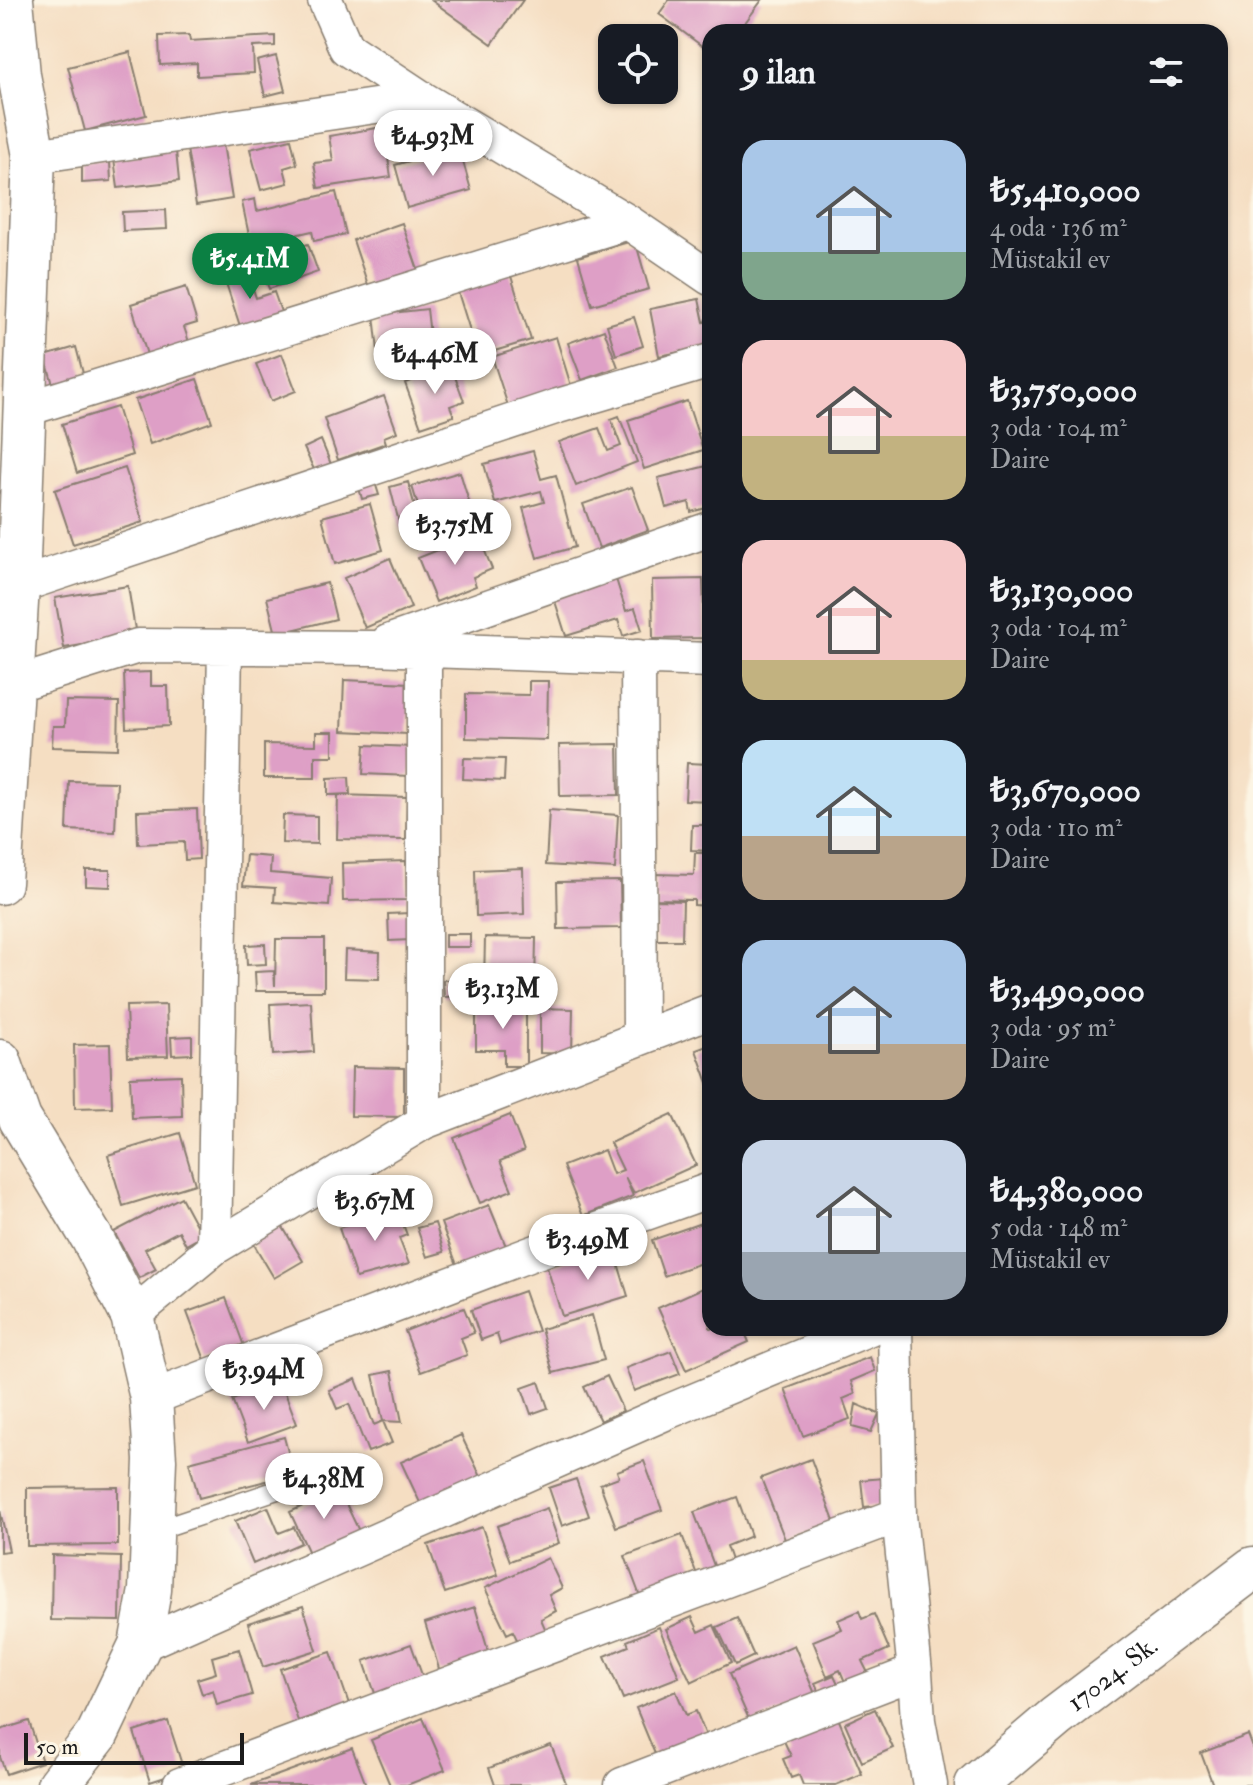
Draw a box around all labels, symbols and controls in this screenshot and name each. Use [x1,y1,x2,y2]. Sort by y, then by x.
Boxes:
map controls [598,24,678,104]
button: locate [598,24,678,104]
icon: filters [1144,50,1188,94]
text: 9 ilan [742,51,816,94]
pin: ₺4.93M [368,110,498,178]
text: ₺4.93M [392,120,474,152]
text: ₺5,410,000 [990,169,1141,212]
icon: home [806,172,902,268]
text: 4 oda · 136 m² [990,212,1127,244]
pin: ₺5.41M [185,233,315,301]
text: ₺5.41M [210,243,290,275]
text: Müstakil ev [990,244,1110,276]
pin: ₺4.46M [370,328,500,396]
text: ₺4.46M [391,338,479,370]
text: ₺3,750,000 [990,369,1137,412]
icon: home [806,372,902,468]
text: 3 oda · 104 m² [990,412,1127,444]
text: Daire [990,444,1049,476]
pin: ₺3.75M [390,499,520,567]
text: ₺3.75M [416,509,494,541]
text: ₺3,130,000 [990,569,1134,612]
icon: home [806,572,902,668]
text: 3 oda · 104 m² [990,612,1127,644]
text: Daire [990,644,1049,676]
text: ₺3,670,000 [990,769,1141,812]
icon: home [806,772,902,868]
text: 3 oda · 110 m² [990,812,1122,844]
text: Daire [990,844,1049,876]
pin: ₺3.13M [438,963,568,1031]
text: ₺3,490,000 [990,969,1145,1012]
icon: home [806,972,902,1068]
text: ₺3.13M [466,973,540,1005]
text: 3 oda · 95 m² [990,1012,1115,1044]
text: Daire [990,1044,1049,1076]
text: ₺4,380,000 [990,1169,1143,1212]
icon: home [806,1172,902,1268]
pin: ₺3.67M [310,1175,440,1243]
text: ₺3.67M [335,1185,415,1217]
text: 5 oda · 148 m² [990,1212,1127,1244]
pin: ₺3.49M [523,1214,653,1282]
text: ₺3.49M [547,1224,629,1256]
text: Müstakil ev [990,1244,1110,1276]
pin: ₺3.94M [199,1344,329,1412]
text: ₺3.94M [223,1354,305,1386]
pin: ₺4.38M [259,1453,389,1521]
text: ₺4.38M [283,1463,365,1495]
street label: 17024. Sk. [1061,1630,1164,1719]
scale bar [24,1729,244,1765]
text: 50 m [36,1733,78,1761]

